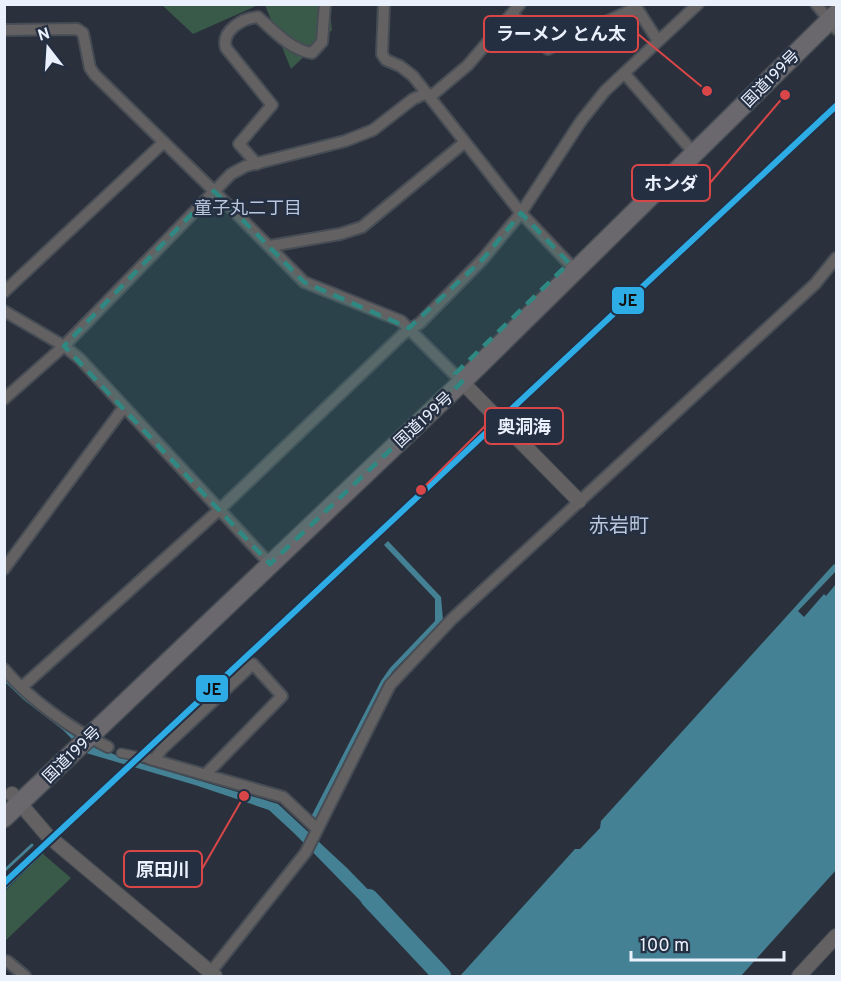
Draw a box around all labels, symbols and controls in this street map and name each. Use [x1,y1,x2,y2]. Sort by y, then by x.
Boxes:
callout: ラーメン とん太 [484,16,638,52]
north arrow [18,18,78,78]
text: N [36,24,53,47]
text: ラーメン とん太 [496,24,626,47]
street label: 国道199号 [739,47,804,112]
callout: ホンダ [632,165,710,201]
text: ホンダ [644,174,698,197]
district label: 童子丸二丁目 [194,198,302,221]
line badge: JE [611,286,645,315]
text: JE [619,292,637,312]
street label: 国道199号 [391,388,458,453]
callout: 奥洞海 [485,408,563,444]
text: 奥洞海 [497,417,551,440]
district label: 赤岩町 [589,514,649,540]
line badge: JE [195,674,229,703]
text: JE [203,681,221,701]
street label: 国道199号 [39,723,106,788]
callout: 原田川 [124,851,202,887]
text: 原田川 [136,860,190,883]
scale bar [631,924,784,962]
text: 100 m [640,935,689,958]

